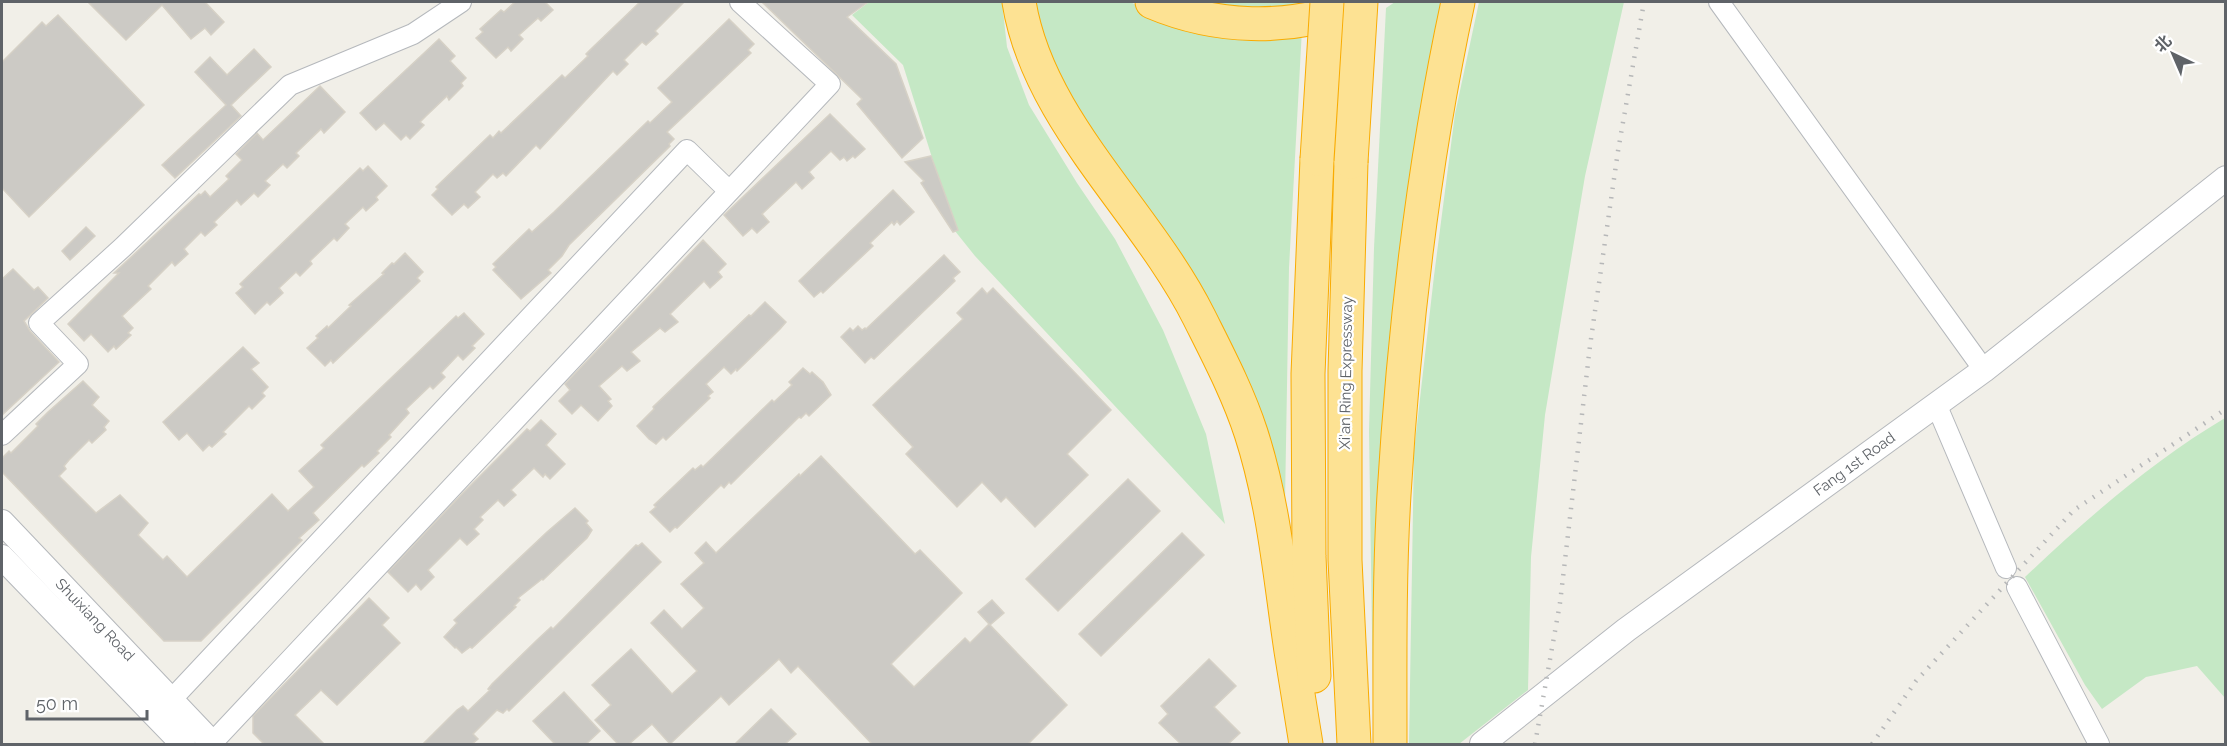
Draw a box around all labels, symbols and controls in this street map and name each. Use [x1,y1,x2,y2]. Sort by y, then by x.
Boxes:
north arrow [2143,24,2203,84]
text: 北 [2151,31,2175,56]
street label: Xi'an Ring Expressway [1336,296,1356,450]
street label: Fang 1st Road [1810,428,1899,500]
street label: Shuixiang Road [52,575,138,665]
scale bar [27,683,147,721]
text: 50 m [36,693,78,714]

